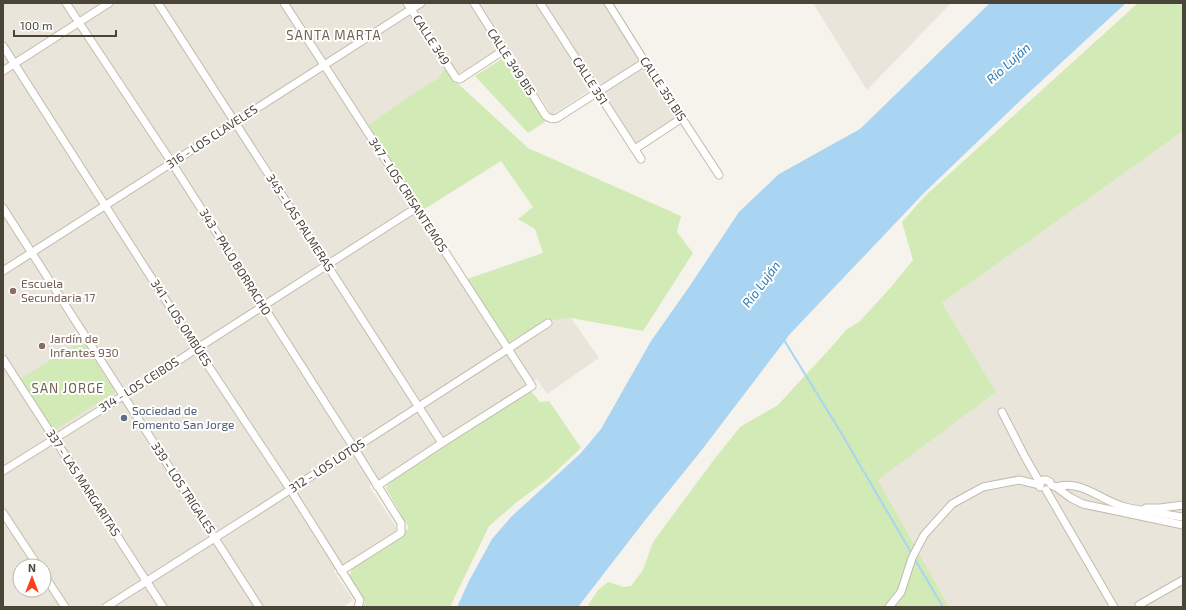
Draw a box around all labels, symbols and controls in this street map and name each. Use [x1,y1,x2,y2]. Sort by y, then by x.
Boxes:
scale bar [14,12,116,38]
street label: CALLE 349 [410,12,453,67]
text: 100 m [20,18,52,32]
street label: CALLE 349 BIS [485,25,539,98]
district label: SANTA MARTA [286,27,382,43]
water label: Río Luján [983,39,1033,87]
street label: CALLE 351 [570,54,611,107]
street label: CALLE 351 BIS [638,54,690,123]
street label: 316 - LOS CLAVELES [163,101,260,171]
street label: 347 - LOS CRISANTEMOS [367,135,451,254]
street label: 345 - LAS PALMERAS [264,171,338,274]
street label: 343 - PALO BORRACHO [197,206,274,317]
water label: Río Luján [738,258,784,310]
place label: Escuela Secundaria 17 [21,276,95,304]
street label: 341 - LOS OMBÚES [149,277,215,369]
marker: Escuela Secundaria 17 [8,286,18,296]
place label: Jardín de Infantes 930 [50,331,119,359]
marker: Jardín de Infantes 930 [37,341,47,351]
street label: 314 - LOS CEIBOS [96,354,181,414]
district label: SAN JORGE [32,380,104,396]
place label: Sociedad de Fomento San Jorge [132,403,235,431]
marker: Sociedad de Fomento San Jorge [119,413,129,423]
street label: 337 - LAS MARGARITAS [44,426,124,539]
street label: 312 - LOS LOTOS [286,435,367,495]
street label: 339 - LOS TRIGALES [149,439,219,536]
north arrow [12,558,52,598]
text: N [28,561,36,574]

